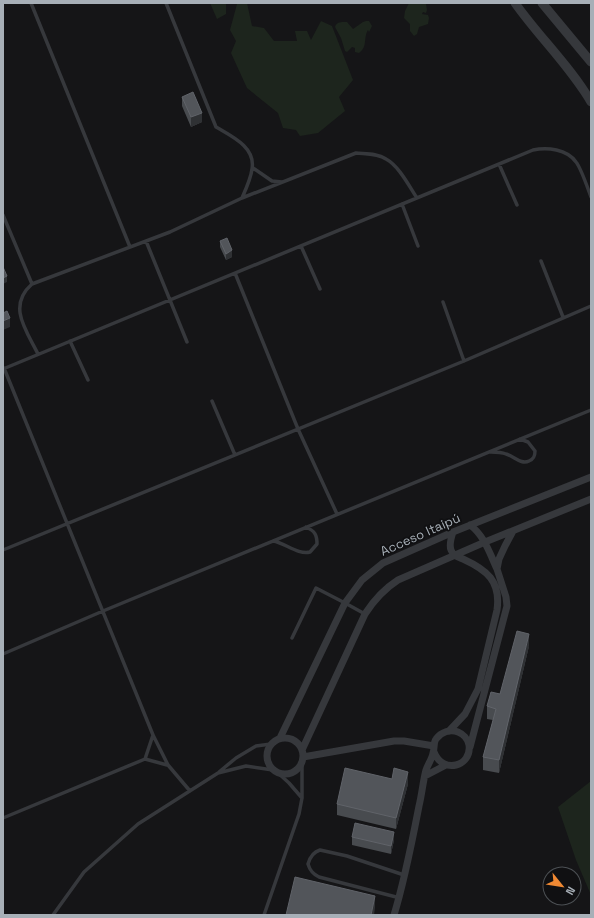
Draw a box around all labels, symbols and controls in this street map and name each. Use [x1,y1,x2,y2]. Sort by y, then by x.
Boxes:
street label: Acceso Itaipú [378,509,463,560]
north arrow [542,866,582,906]
text: N [563,884,579,898]

